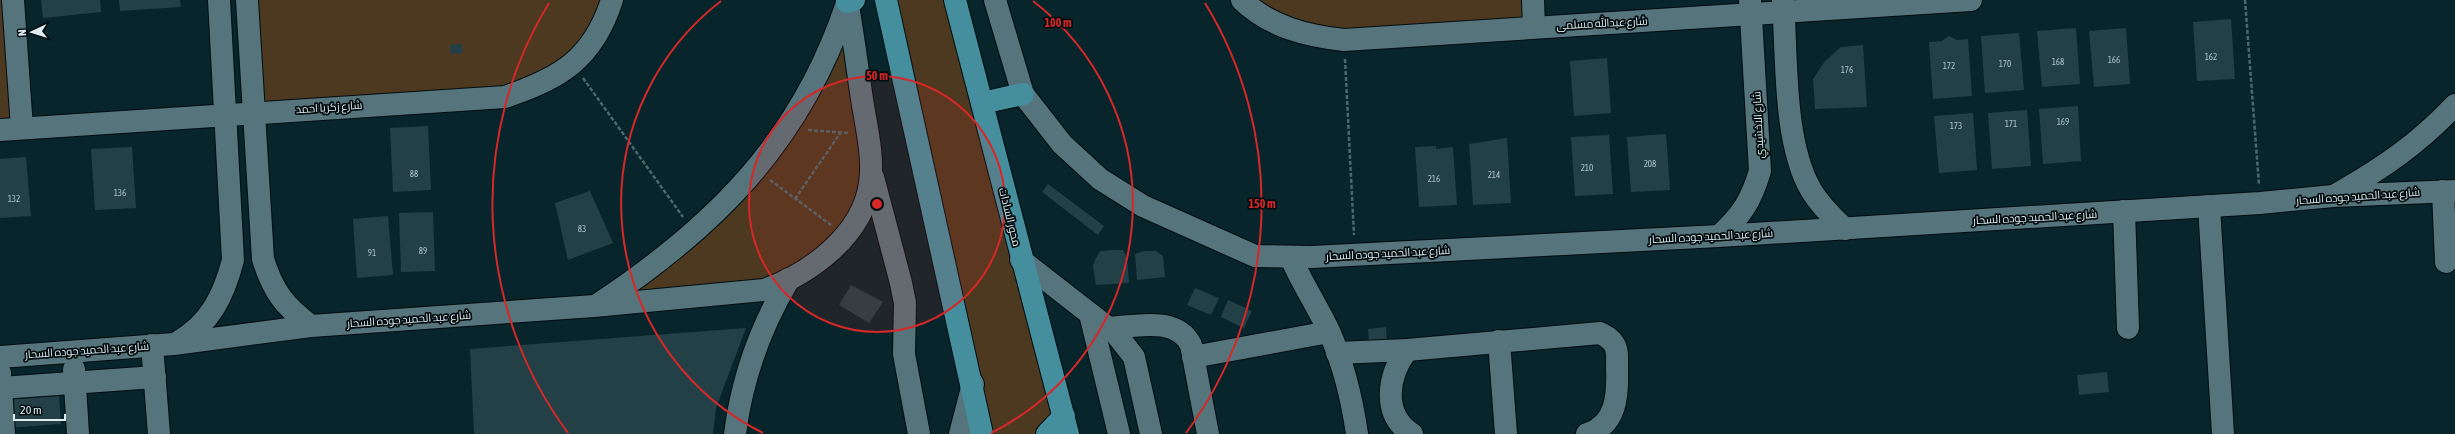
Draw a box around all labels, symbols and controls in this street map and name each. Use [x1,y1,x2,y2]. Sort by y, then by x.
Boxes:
north arrow [12,12,52,52]
street label: شارع عبدالله مسلمى [1556,13,1648,33]
text: 100 m [1044,16,1072,30]
text: N [16,29,28,36]
house number: 162 [2205,52,2217,62]
house number: 166 [2108,55,2120,65]
house number: 168 [2052,57,2064,67]
house number: 170 [1999,59,2011,69]
house number: 172 [1943,61,1955,71]
house number: 176 [1841,65,1853,75]
text: 50 m [866,69,888,83]
street label: شارع الاخشيدي [1750,91,1769,159]
street label: شارع زكريا احمد [295,99,363,117]
house number: 169 [2057,117,2069,127]
house number: 171 [2005,119,2017,129]
house number: 173 [1950,121,1962,131]
house number: 208 [1644,159,1656,169]
house number: 210 [1581,163,1593,173]
house number: 88 [410,169,418,179]
house number: 214 [1488,170,1500,180]
house number: 216 [1428,174,1440,184]
street label: محور السادات [996,186,1023,248]
street label: شارع عبد الحميد جوده السحار [2294,186,2421,208]
house number: 136 [114,188,126,198]
house number: 132 [8,194,20,204]
centre of rings [870,197,884,211]
text: 150 m [1248,197,1276,211]
street label: شارع عبد الحميد جوده السحار [1971,208,2098,228]
house number: 83 [578,224,586,234]
street label: شارع عبد الحميد جوده السحار [1647,227,1774,247]
street label: شارع عبد الحميد جوده السحار [1324,244,1451,264]
house number: 89 [419,246,427,256]
house number: 91 [368,248,376,258]
street label: شارع عبد الحميد جوده السحار [345,309,472,331]
street label: شارع عبد الحميد جوده السحار [23,340,150,362]
scale bar [14,396,65,422]
text: 20 m [20,403,42,417]

